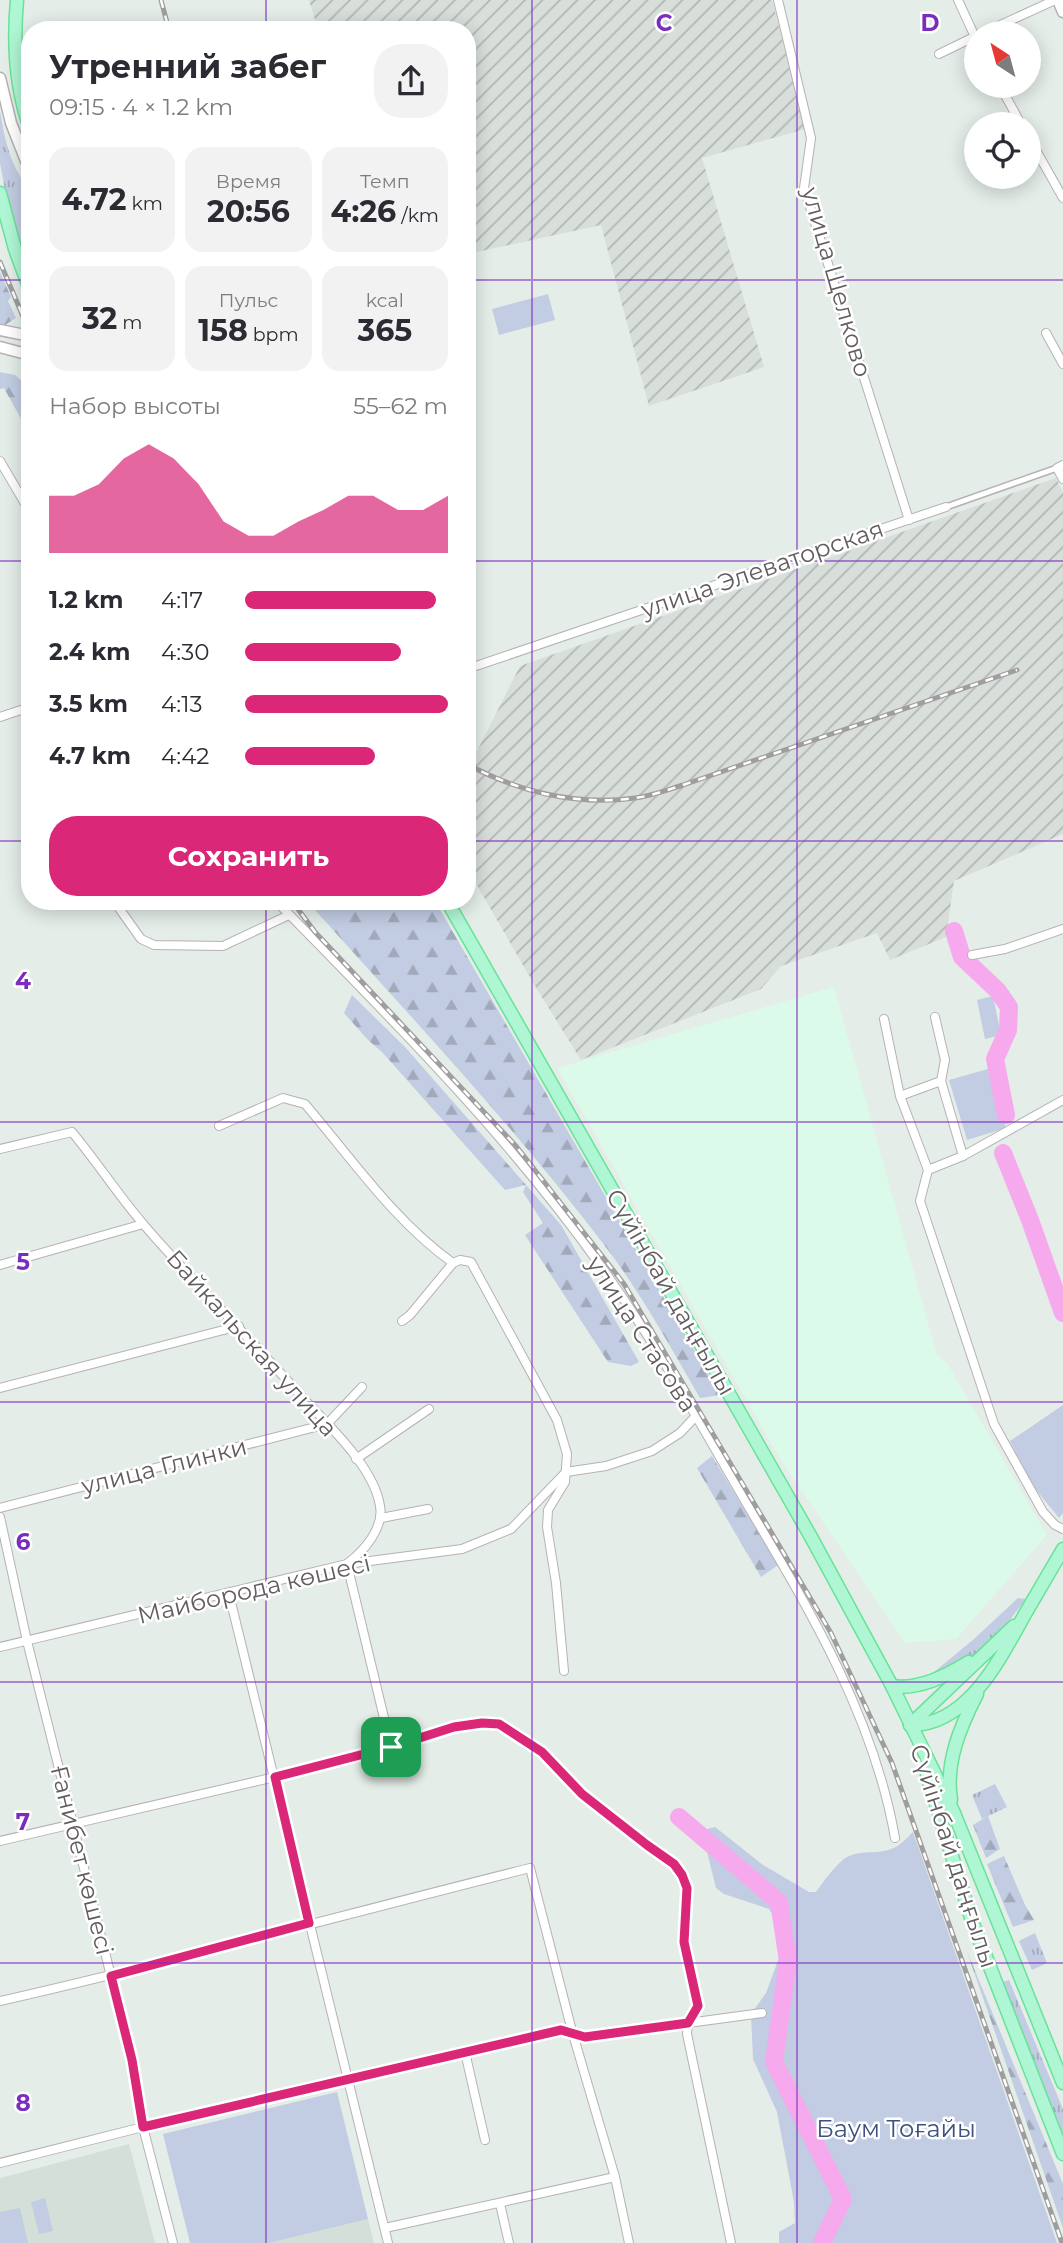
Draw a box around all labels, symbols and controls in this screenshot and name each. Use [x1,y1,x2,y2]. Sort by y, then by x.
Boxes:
text: C [656,9,673,37]
text: D [921,9,940,37]
north arrow [964,21,1041,98]
map controls [964,21,1041,189]
button: share [374,44,448,118]
text: Утренний забег [49,47,326,86]
text: 09:15 · 4 × 1.2 km [49,93,233,121]
button: locate [964,112,1041,189]
text: Время [216,170,281,193]
text: Темп [360,170,410,193]
text: 4.72 [62,181,126,218]
street label: улица Щелково [796,183,878,380]
text: km [126,192,163,215]
text: 20:56 [207,193,290,230]
text: 4:26 [331,193,396,230]
text: /km [396,204,439,227]
text: Пульс [219,289,278,312]
text: kcal [366,289,404,312]
text: 32 [82,300,117,337]
text: m [117,311,142,334]
text: 158 [198,312,248,349]
text: 365 [357,312,412,349]
text: bpm [248,323,299,346]
text: Набор высоты [49,392,221,420]
text: 55–62 m [353,392,448,420]
street label: улица Элеваторская [636,514,887,624]
text: 1.2 km [49,586,123,614]
text: 4:17 [161,586,203,614]
text: 2.4 km [49,638,130,666]
text: 4:30 [161,638,209,666]
text: 3.5 km [49,690,128,718]
text: 4:13 [161,690,203,718]
text: 4.7 km [49,742,131,770]
text: 4:42 [161,742,209,770]
button: Сохранить [49,816,448,896]
text: 4 [15,967,31,995]
street label: Сүйінбай даңғылы [600,1184,742,1400]
street label: Байкальская улица [161,1244,343,1442]
text: 5 [16,1248,30,1276]
street label: улица Стасова [580,1250,703,1418]
street label: улица Глинки [77,1431,250,1501]
text: 6 [16,1528,31,1556]
street label: Майборода көшесі [135,1548,373,1630]
pin [361,1717,421,1777]
icon: arrive [372,1728,410,1766]
street label: Сүйінбай даңғылы [904,1740,1004,1972]
street label: Ғанибет көшесі [44,1762,120,1958]
text: 7 [16,1808,30,1836]
text: 8 [15,2089,31,2117]
park label: Баум Тоғайы [816,2114,976,2143]

